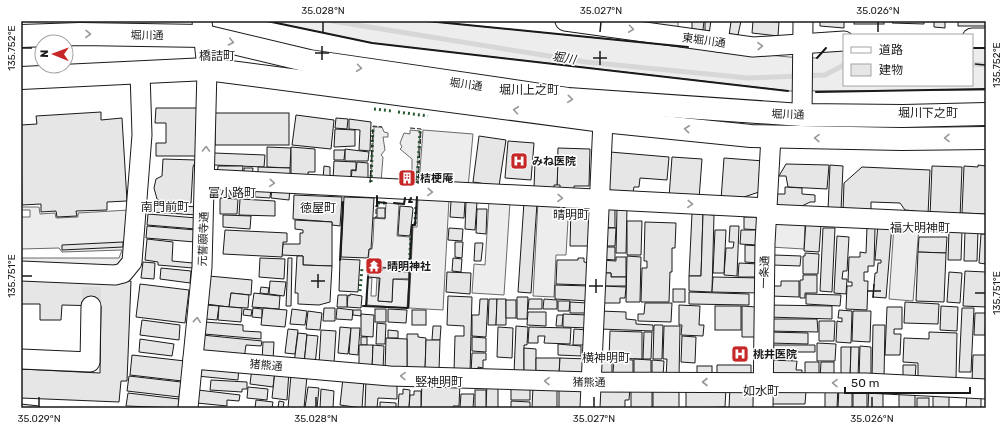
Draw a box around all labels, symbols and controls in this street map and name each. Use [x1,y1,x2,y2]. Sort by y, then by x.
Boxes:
text: 35.028°N [301,5,345,17]
text: 35.027°N [580,5,622,17]
text: 35.026°N [856,5,900,17]
one-way arrow [628,24,634,33]
text: 135.752°E [6,25,18,71]
street label: 堀川通 [130,29,164,42]
one-way arrow [85,30,91,38]
street label: 東堀川通 [681,31,727,50]
north arrow [34,34,74,74]
legend [843,34,973,86]
one-way arrow [228,38,234,46]
one-way arrow [757,42,763,51]
text: 135.752°E [991,42,1003,88]
text: 道路 [879,43,903,57]
district label: 橋詰町 [199,49,235,63]
water label: 堀川 [551,49,579,67]
text: N [38,50,51,58]
one-way arrow [355,63,362,72]
text: 建物 [879,63,903,77]
street label: 堀川通 [449,76,483,93]
district label: 堀川上之町 [499,83,559,97]
one-way arrow [567,94,573,103]
one-way arrow [513,106,520,115]
district label: 堀川下之町 [898,106,958,120]
street label: 堀川通 [771,107,805,122]
one-way arrow [684,125,690,134]
one-way arrow [814,134,820,142]
one-way arrow [944,134,950,142]
one-way arrow [202,146,210,152]
hospital icon: みね医院 [509,151,529,171]
place label: みね医院 [532,155,576,168]
building icon: 桔梗庵 [397,168,417,188]
place label: 桔梗庵 [420,172,454,185]
one-way arrow [269,179,275,187]
district label: 富小路町 [208,186,256,200]
one-way arrow [427,188,433,196]
one-way arrow [557,194,563,203]
district label: 南門前町 [141,200,189,214]
one-way arrow [687,200,693,209]
district label: 徳屋町 [300,201,336,215]
district label: 晴明町 [553,208,589,222]
street label: 元誓願寺通 [196,211,211,267]
district label: 福大明神町 [890,221,950,235]
text: 135.751°E [6,254,18,298]
street label: 一条通 [757,255,772,289]
temple icon: 晴明神社 [364,256,384,276]
place label: 晴明神社 [387,260,431,273]
text: 135.751°E [991,271,1003,315]
one-way arrow [192,317,201,324]
hospital icon: 桃井医院 [730,344,750,364]
place label: 桃井医院 [753,348,797,361]
district label: 横神明町 [582,351,630,365]
street label: 猪熊通 [249,358,283,373]
scale bar [845,369,970,395]
one-way arrow [400,372,406,380]
district label: 竪神明町 [415,375,463,389]
street label: 猪熊通 [572,376,606,389]
text: 50 m [851,376,879,390]
one-way arrow [544,377,550,385]
one-way arrow [702,378,708,386]
one-way arrow [832,379,838,387]
district label: 如水町 [743,384,779,398]
text: 35.029°N [17,413,61,425]
text: 35.028°N [294,413,338,425]
text: 35.027°N [573,413,615,425]
text: 35.026°N [850,413,894,425]

